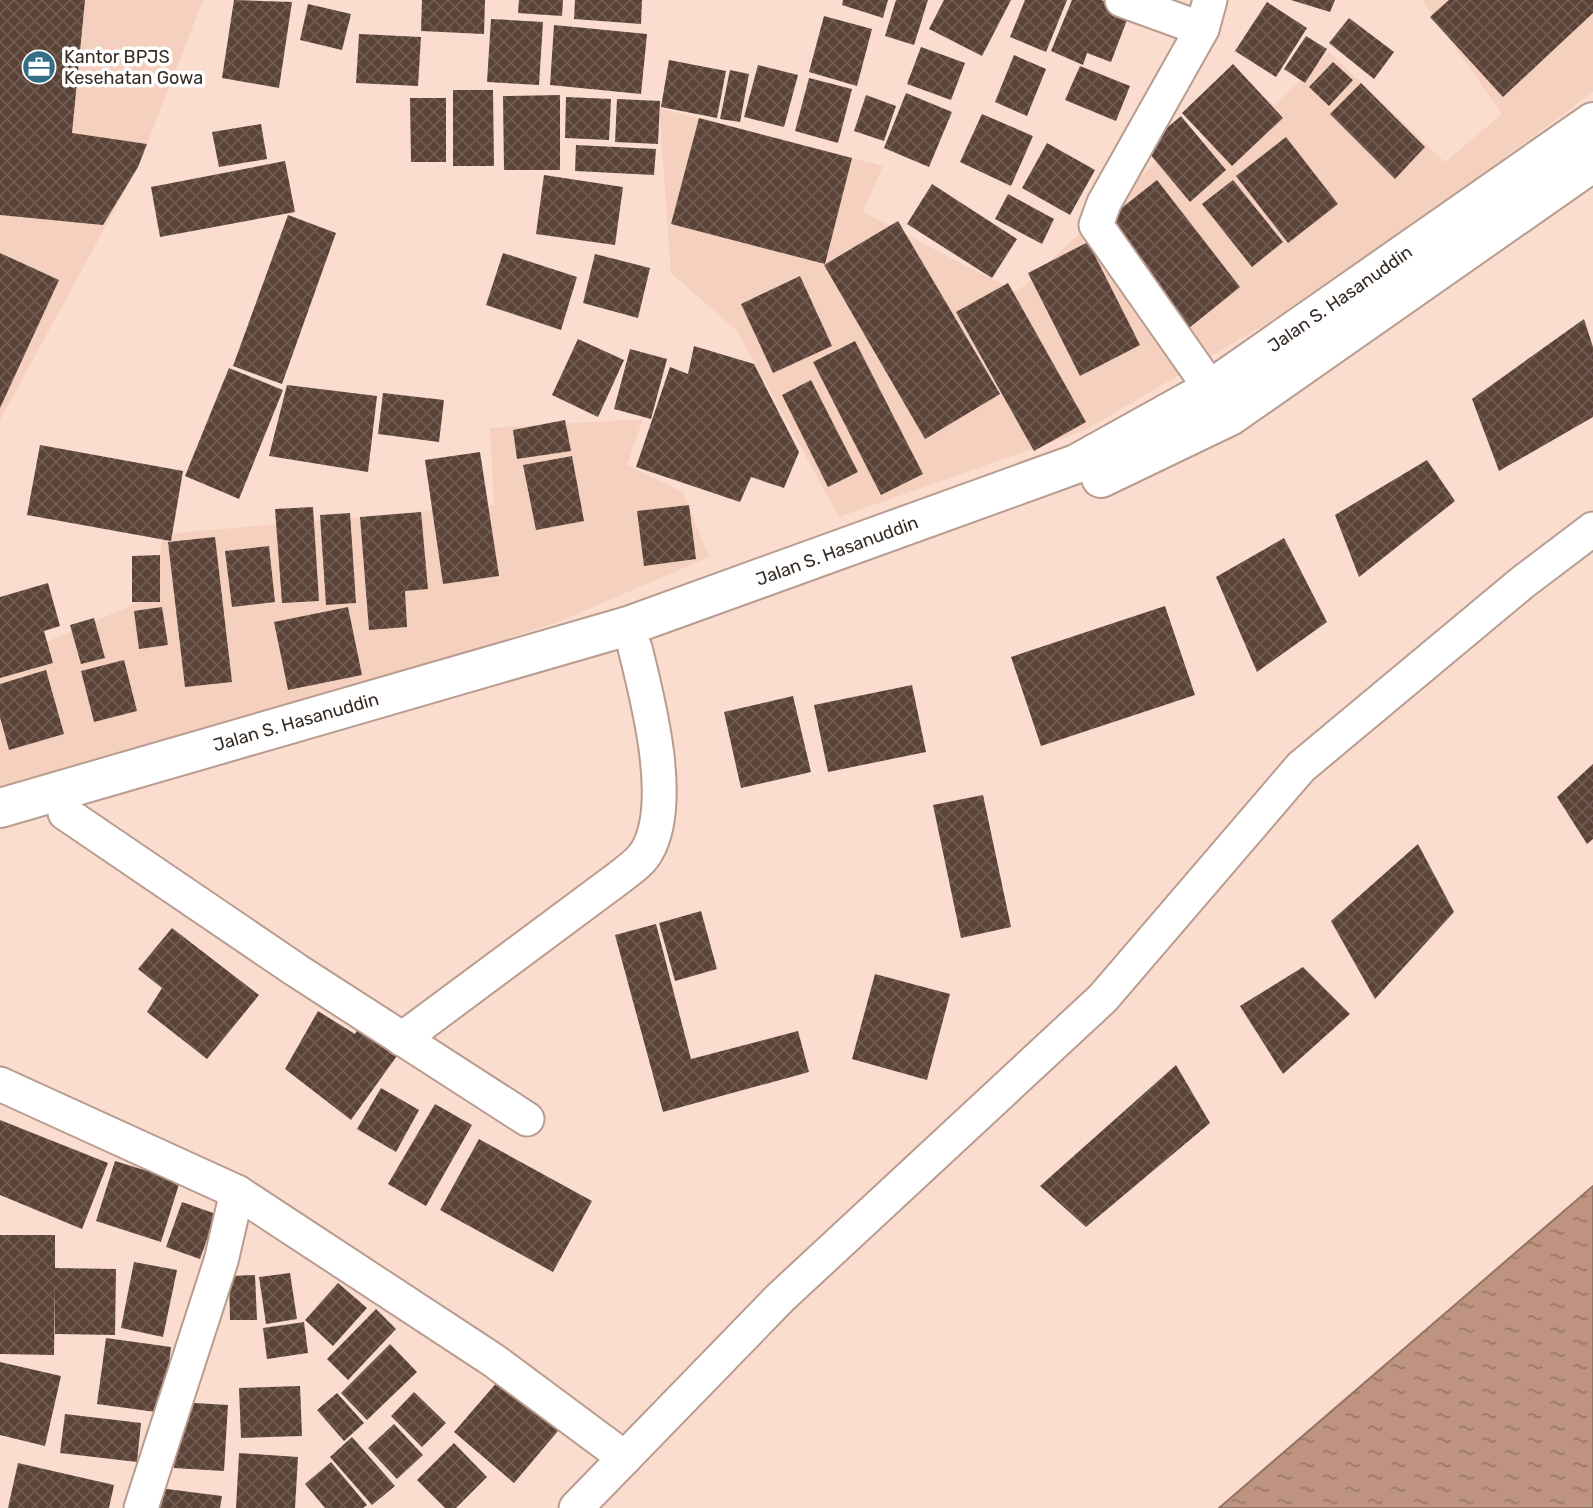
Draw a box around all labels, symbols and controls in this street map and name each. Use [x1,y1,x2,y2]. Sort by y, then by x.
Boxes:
place label: Kantor BPJS Kesehatan Gowa [64,46,203,89]
office icon: Kantor BPJS Kesehatan Gowa [20,48,58,86]
street label: Jalan S. Hasanuddin [1263,241,1417,357]
street label: Jalan S. Hasanuddin [753,511,921,591]
street label: Jalan S. Hasanuddin [211,688,381,756]

